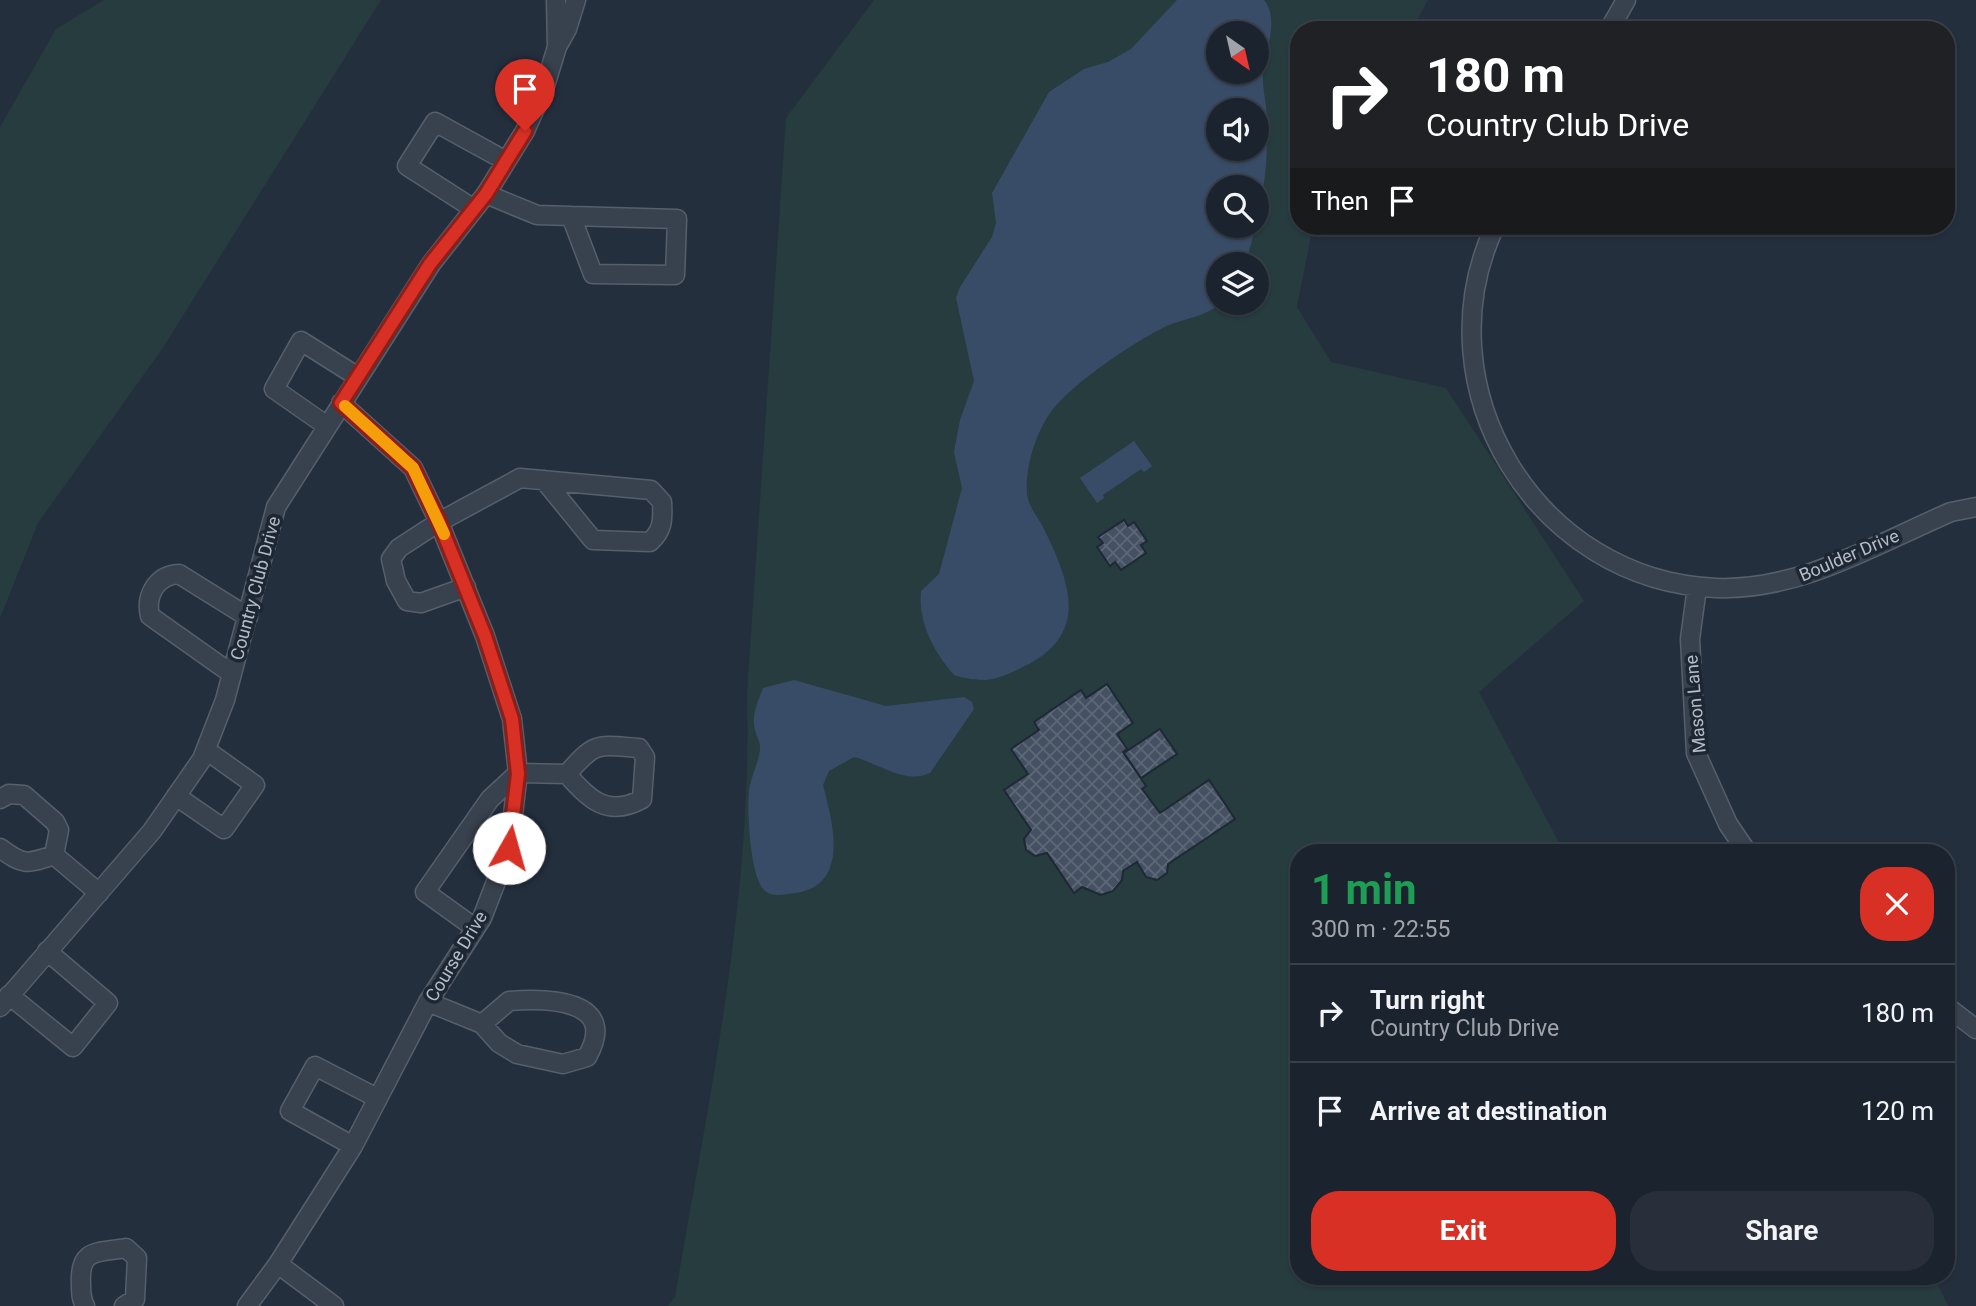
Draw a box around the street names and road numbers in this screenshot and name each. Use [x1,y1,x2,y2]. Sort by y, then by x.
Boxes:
street label: Country Club Drive [226,514,284,662]
street label: Boulder Drive [1796,525,1902,585]
street label: Mason Lane [1680,654,1710,754]
street label: Course Drive [421,907,491,1005]

